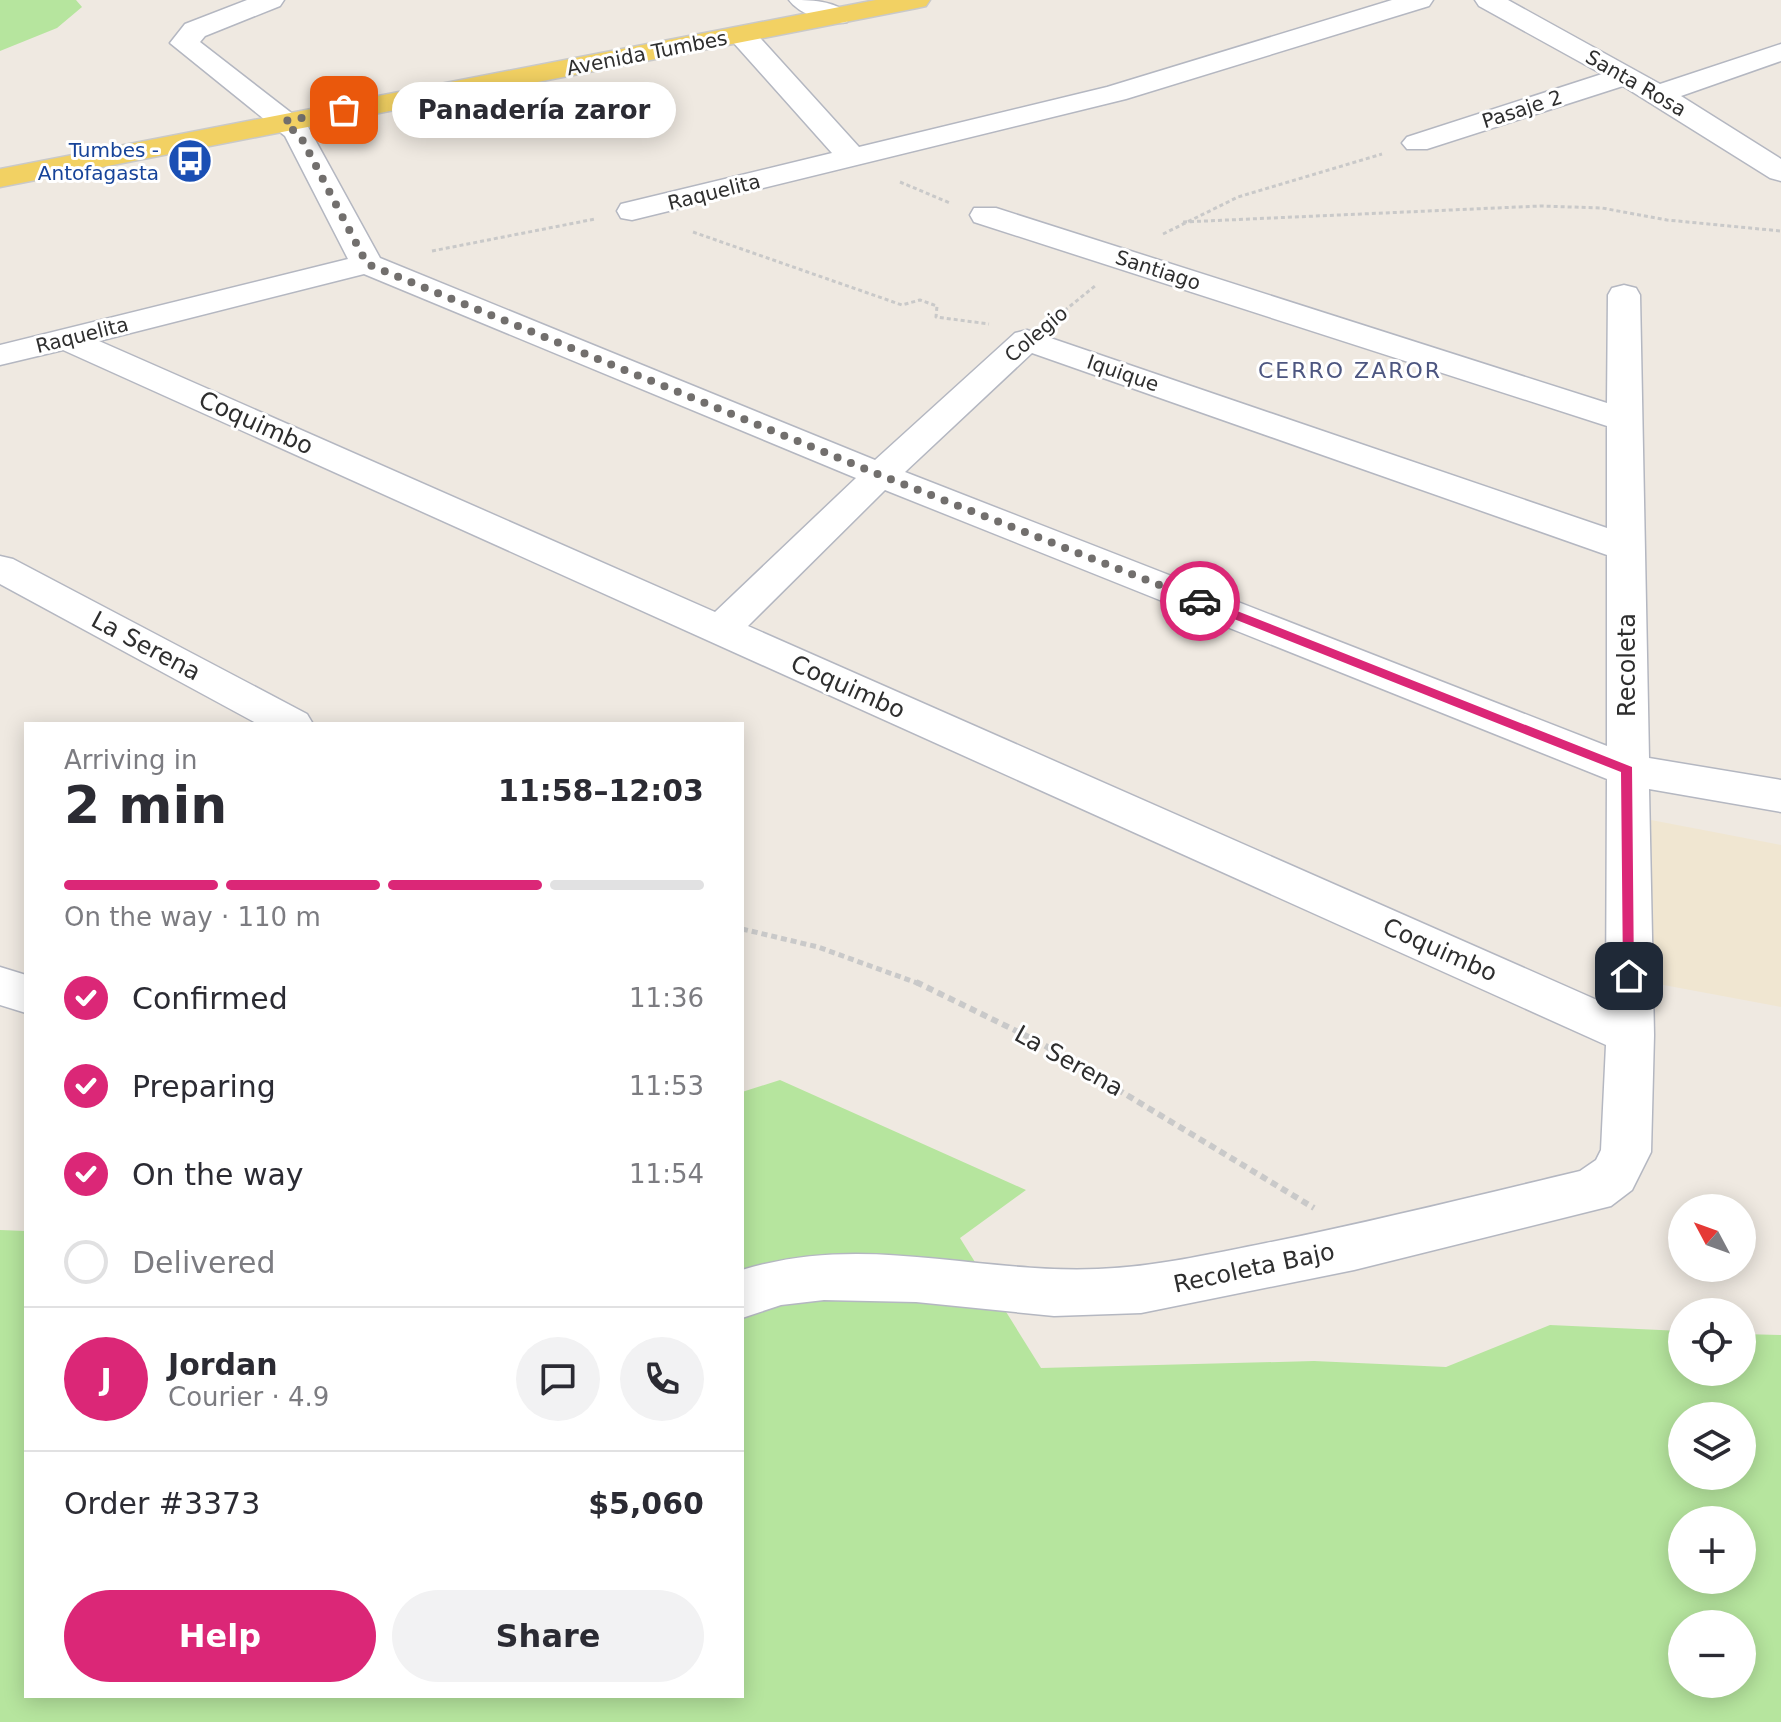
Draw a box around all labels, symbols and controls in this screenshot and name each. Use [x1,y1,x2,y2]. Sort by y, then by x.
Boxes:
street label: Avenida Tumbes [565,26,729,80]
street label: Santa Rosa [1582,45,1690,121]
pin [310,76,378,144]
callout: Panadería zaror [392,82,676,138]
street label: Pasaje 2 [1479,85,1565,133]
icon: bag [322,88,366,132]
text: Panadería zaror [418,95,650,125]
bus stop icon: Tumbes - Antofagasta [166,137,214,185]
place label: Tumbes - Antofagasta [38,138,159,185]
street label: Raquelita [665,169,763,215]
street label: Santiago [1112,245,1204,295]
street label: Colegio [1000,301,1072,367]
street label: Raquelita [33,312,131,358]
street label: Iquique [1084,350,1162,396]
district label: CERRO ZAROR [1258,358,1442,383]
street label: Coquimbo [195,385,317,461]
courier [1160,561,1240,641]
icon: car [1178,579,1222,623]
street label: La Serena [87,606,205,686]
street label: Recoleta [1613,613,1641,717]
street label: Coquimbo [787,649,909,725]
text: Arriving in [64,745,198,775]
text: 11:58–12:03 [498,773,704,808]
text: 2 min [64,775,227,835]
text: On the way · 110 m [64,902,321,932]
street label: Coquimbo [1379,912,1501,988]
pin [1595,942,1663,1010]
icon: home [1607,954,1651,998]
icon: check [64,976,108,1020]
text: Confirmed [132,981,288,1016]
text: 11:36 [629,983,704,1013]
street label: La Serena [1010,1020,1128,1102]
icon: check [64,1064,108,1108]
text: Preparing [132,1069,276,1104]
text: 11:53 [629,1071,704,1101]
icon: check [64,1152,108,1196]
text: On the way [132,1157,304,1192]
text: 11:54 [629,1159,704,1189]
north arrow [1668,1194,1756,1282]
map controls [1668,1194,1756,1698]
street label: Recoleta Bajo [1171,1237,1337,1299]
text: Delivered [132,1245,276,1280]
button: locate [1668,1298,1756,1386]
button: chat [516,1337,600,1421]
button: phone [620,1337,704,1421]
text: Jordan [168,1347,278,1382]
text: J [100,1362,112,1397]
text: Courier · 4.9 [168,1382,329,1412]
button: layers [1668,1402,1756,1490]
text: Order #3373 [64,1486,260,1521]
text: $5,060 [588,1486,704,1521]
button: + [1668,1506,1756,1594]
button: Help [64,1590,376,1682]
button: Share [392,1590,704,1682]
button: − [1668,1610,1756,1698]

